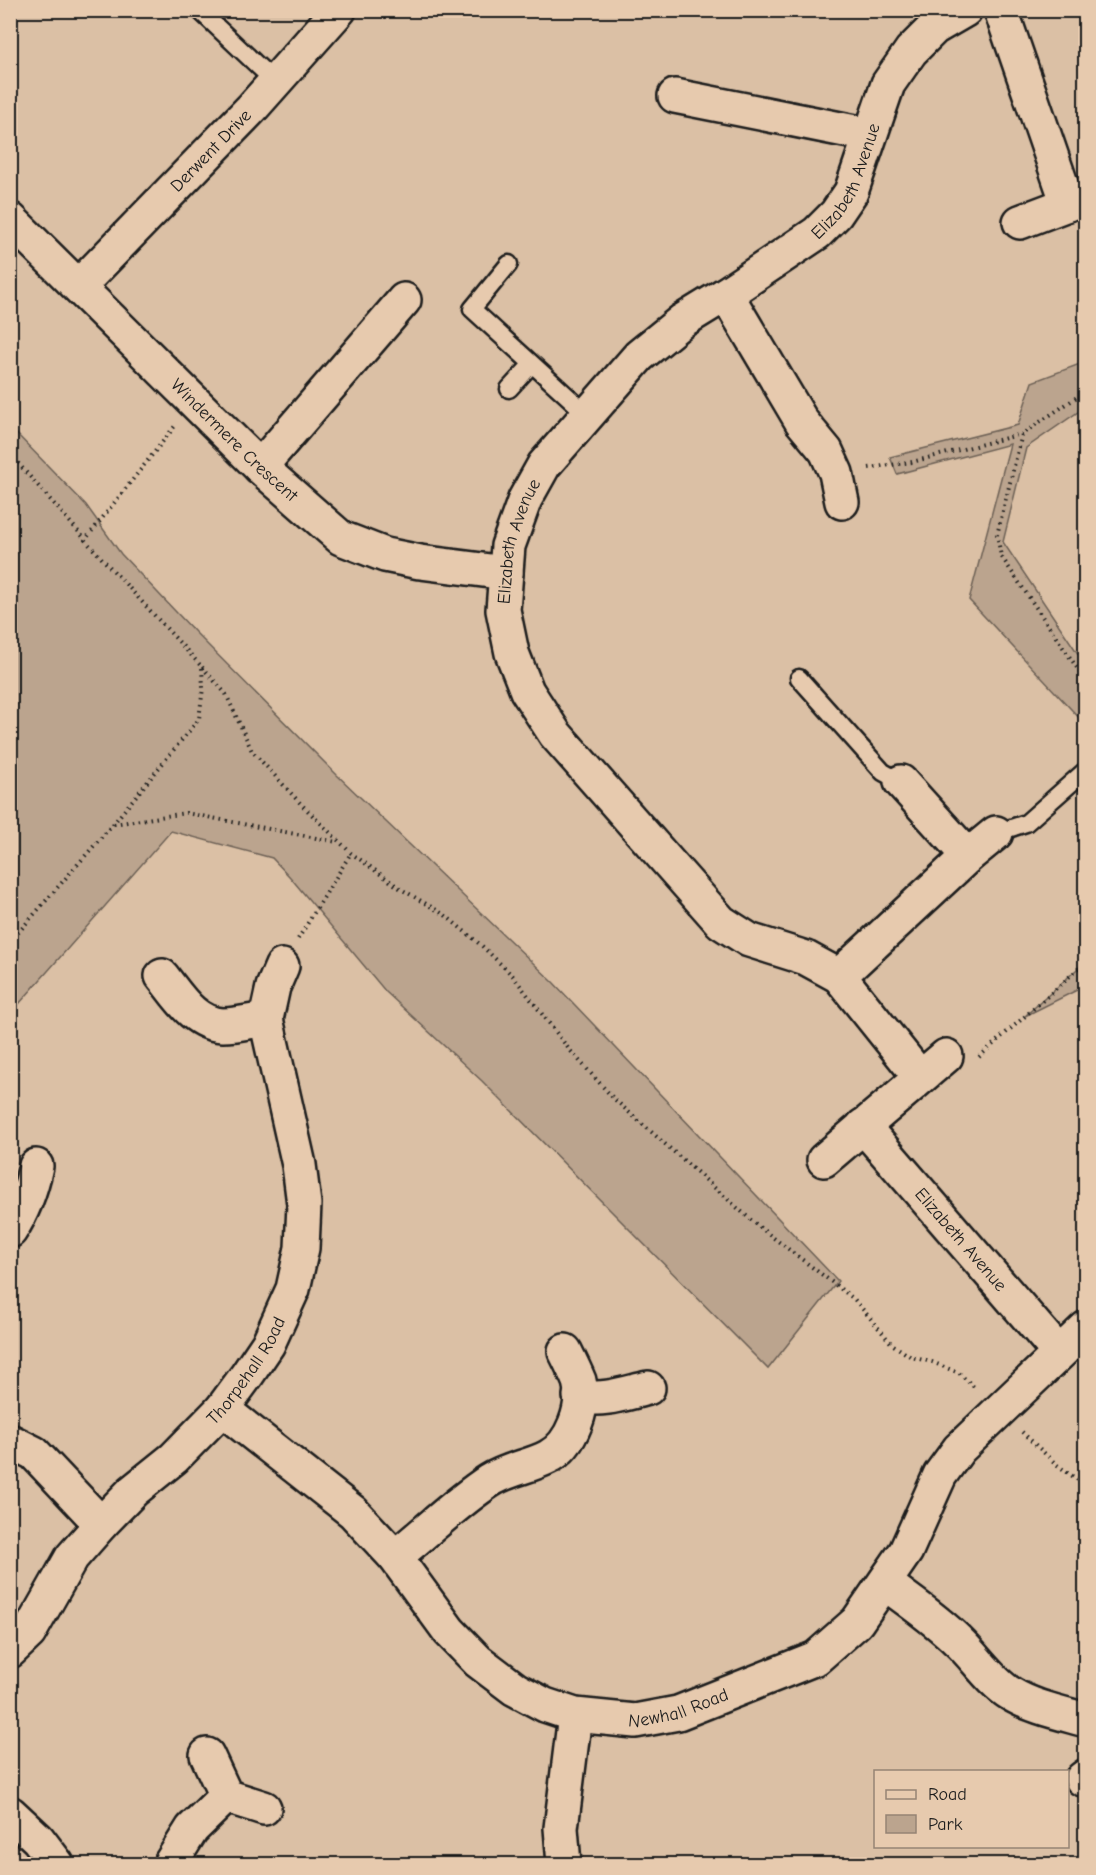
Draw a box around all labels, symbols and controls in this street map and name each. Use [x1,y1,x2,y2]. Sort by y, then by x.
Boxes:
street label: Derwent Drive [166,105,256,196]
street label: Elizabeth Avenue [807,121,885,244]
street label: Windermere Crescent [166,374,303,507]
street label: Elizabeth Avenue [493,475,545,605]
street label: Elizabeth Avenue [910,1184,1011,1296]
street label: Thorpehall Road [202,1314,290,1429]
street label: Newhall Road [627,1684,731,1732]
legend [874,1770,1069,1848]
text: Road [928,1784,967,1805]
text: Park [928,1814,963,1835]

